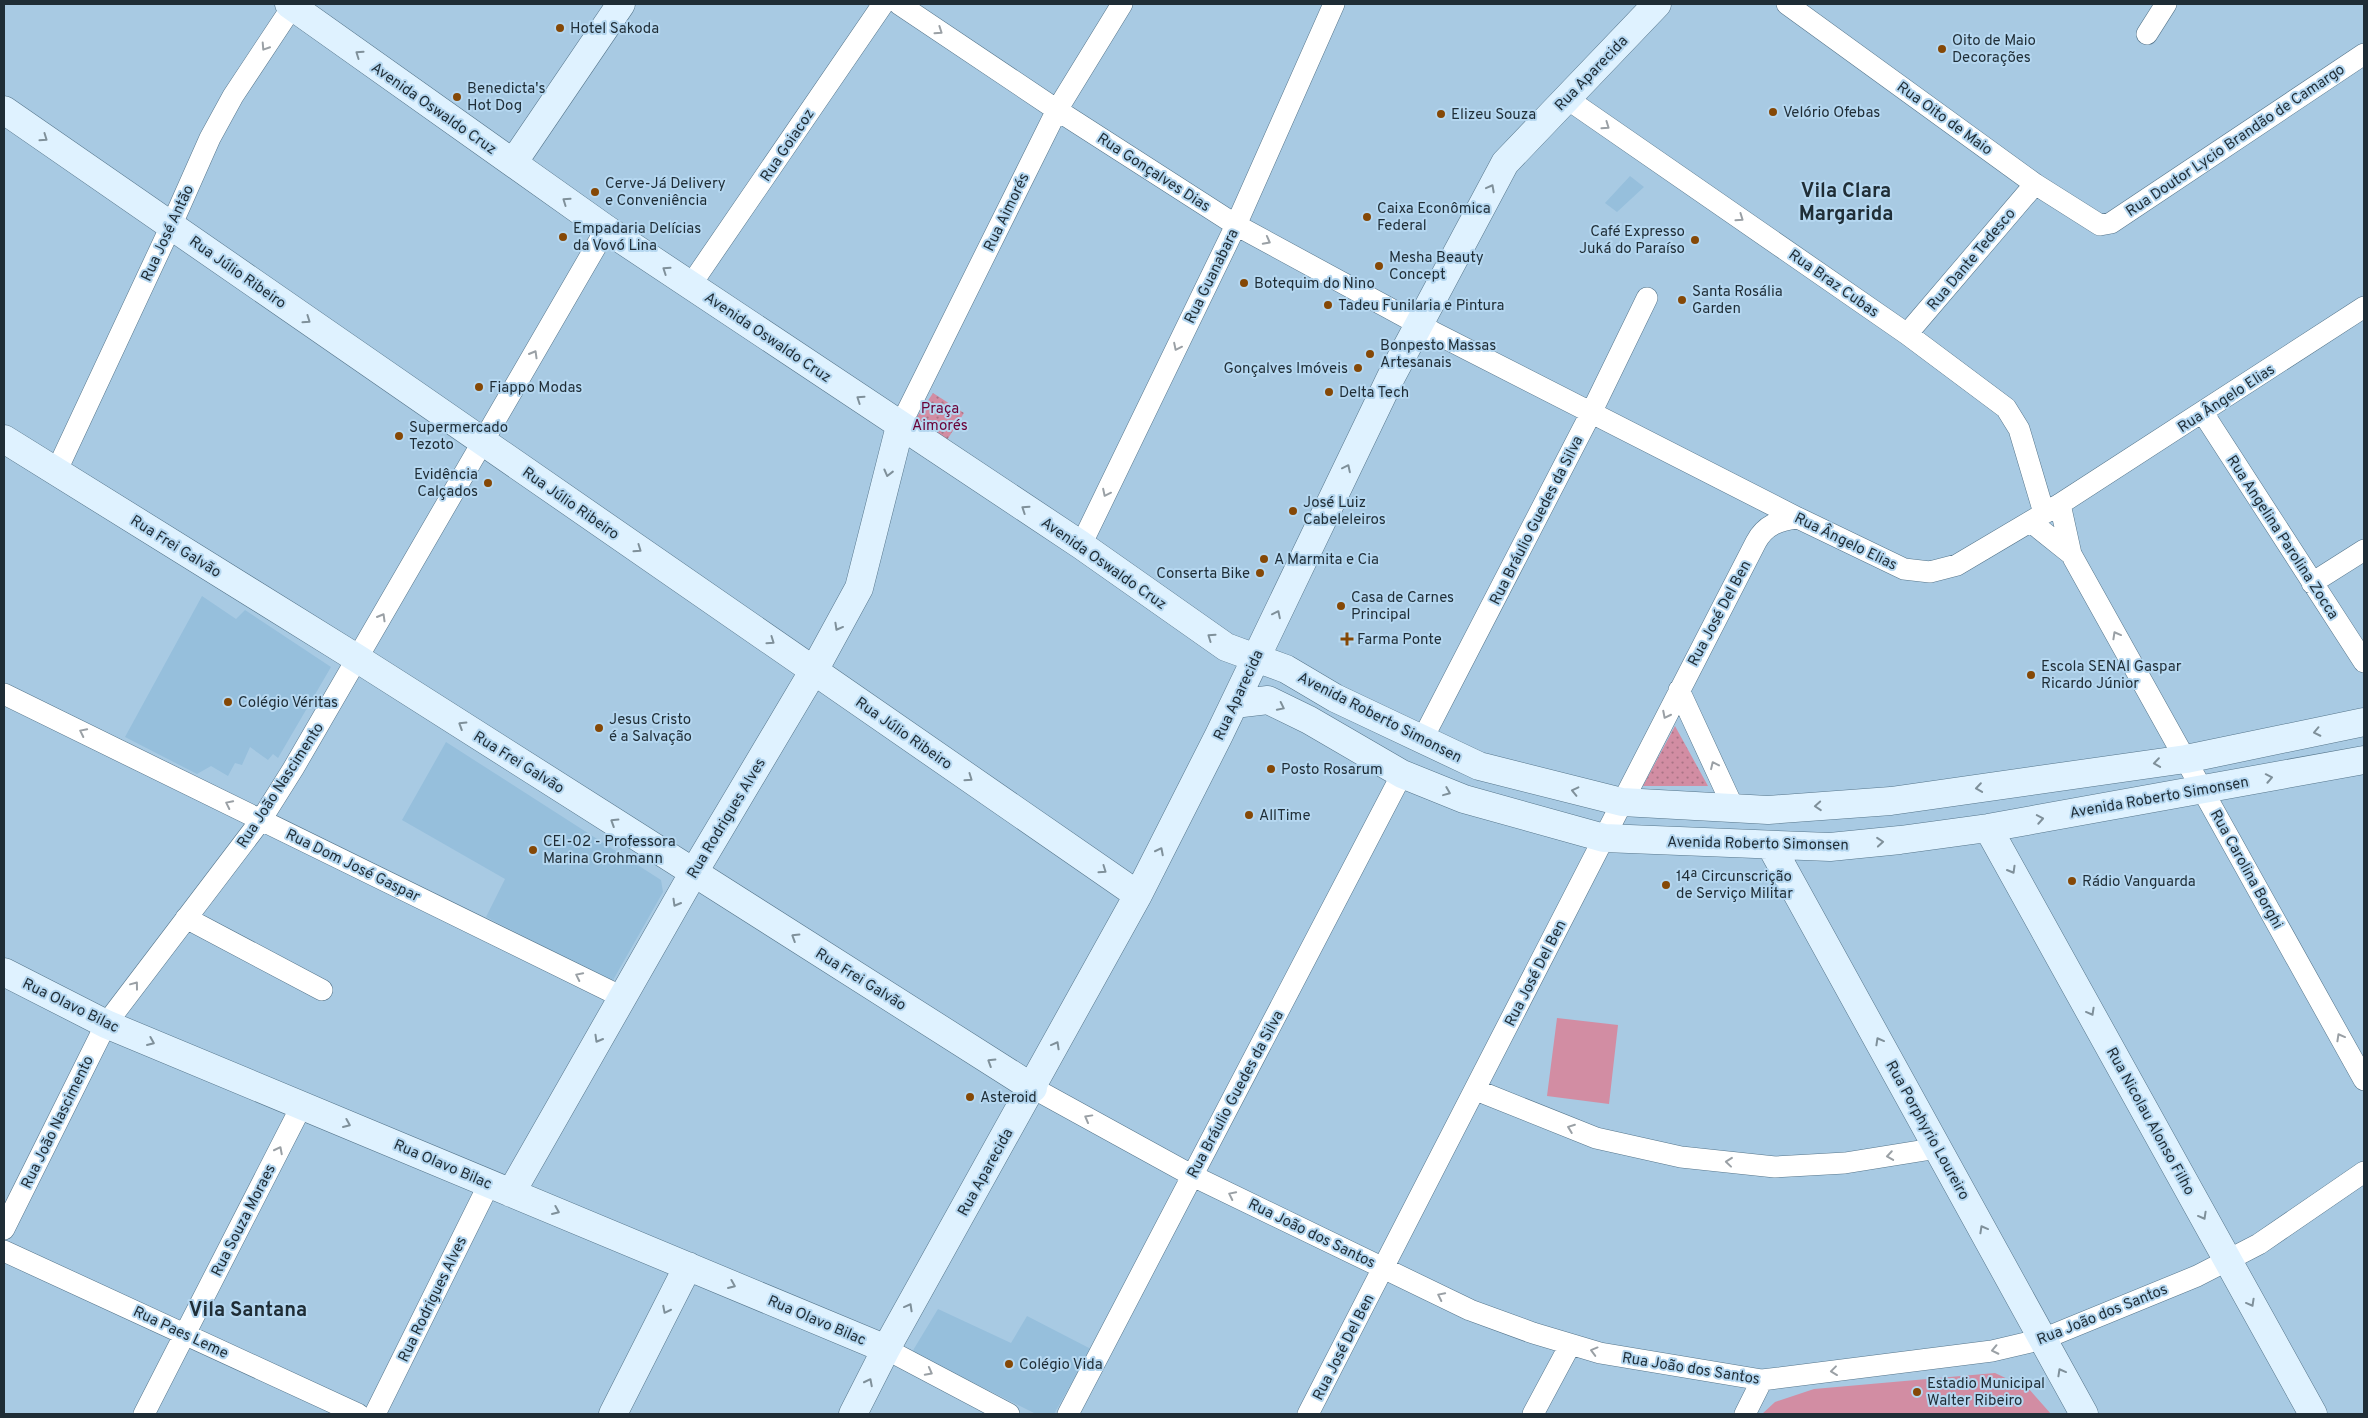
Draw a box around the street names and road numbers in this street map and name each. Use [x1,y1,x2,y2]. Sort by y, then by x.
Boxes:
street label: Rua Aparecida [1551,32,1633,116]
street label: Avenida Oswaldo Cruz [367,59,500,160]
street label: Rua Doutor Lycio Brandão de Camargo [2123,61,2349,222]
street label: Rua Oito de Maio [1893,78,1996,160]
street label: Rua Goiacoz [757,106,820,186]
street label: Rua Gonçalves Dias [1093,130,1213,217]
street label: Rua Aimorés [980,170,1034,255]
street label: Rua José Antão [138,182,199,285]
street label: Rua Dante Tedesco [1924,205,2020,315]
street label: Rua Guanabara [1181,226,1244,327]
street label: Rua Júlio Ribeiro [185,233,289,314]
street label: Rua Braz Cubas [1784,246,1882,322]
street label: Avenida Oswaldo Cruz [700,289,834,388]
street label: Rua Ângelo Elias [2174,360,2279,438]
street label: Rua Bráulio Guedes da Silva [1486,433,1588,608]
street label: Rua Angelina Parolina Zocca [2222,452,2342,623]
street label: Rua Júlio Ribeiro [518,464,622,545]
street label: Rua Ângelo Elias [1791,508,1900,575]
street label: Rua Frei Galvão [126,512,224,583]
street label: Avenida Oswaldo Cruz [1037,514,1170,615]
street label: Rua José Del Ben [1685,558,1756,670]
street label: Rua Aparecida [1210,647,1269,744]
street label: Avenida Roberto Simonsen [1294,669,1465,768]
street label: Rua Júlio Ribeiro [851,694,955,775]
street label: Rua João Nascimento [234,720,329,852]
street label: Rua Frei Galvão [469,728,567,799]
street label: Rua Rodrigues Alves [684,755,771,883]
street label: Avenida Roberto Simonsen [2068,773,2250,824]
street label: Rua Carolina Borghi [2205,807,2286,933]
street label: Rua Dom José Gaspar [282,826,423,907]
street label: Avenida Roberto Simonsen [1667,833,1849,856]
street label: Rua José Del Ben [1501,917,1571,1030]
street label: Rua Frei Galvão [811,945,909,1016]
street label: Rua Olavo Bilac [19,975,122,1038]
street label: Rua Bráulio Guedes da Silva [1184,1008,1289,1182]
street label: Rua Nicolau Alonso Filho [2101,1044,2198,1199]
street label: Rua João Nascimento [18,1053,99,1192]
street label: Rua Porphyrio Loureiro [1881,1058,1973,1204]
street label: Rua Aparecida [954,1125,1018,1220]
street label: Rua Olavo Bilac [390,1136,495,1195]
street label: Rua Souza Moraes [208,1161,281,1280]
street label: Rua João dos Santos [1245,1195,1378,1273]
street label: Rua Rodrigues Alves [395,1234,472,1366]
street label: Rua João dos Santos [2034,1280,2171,1350]
street label: Rua José Del Ben [1309,1291,1379,1404]
street label: Rua Olavo Bilac [764,1292,869,1351]
street label: Rua Paes Leme [130,1303,231,1364]
street label: Rua João dos Santos [1620,1349,1761,1390]

